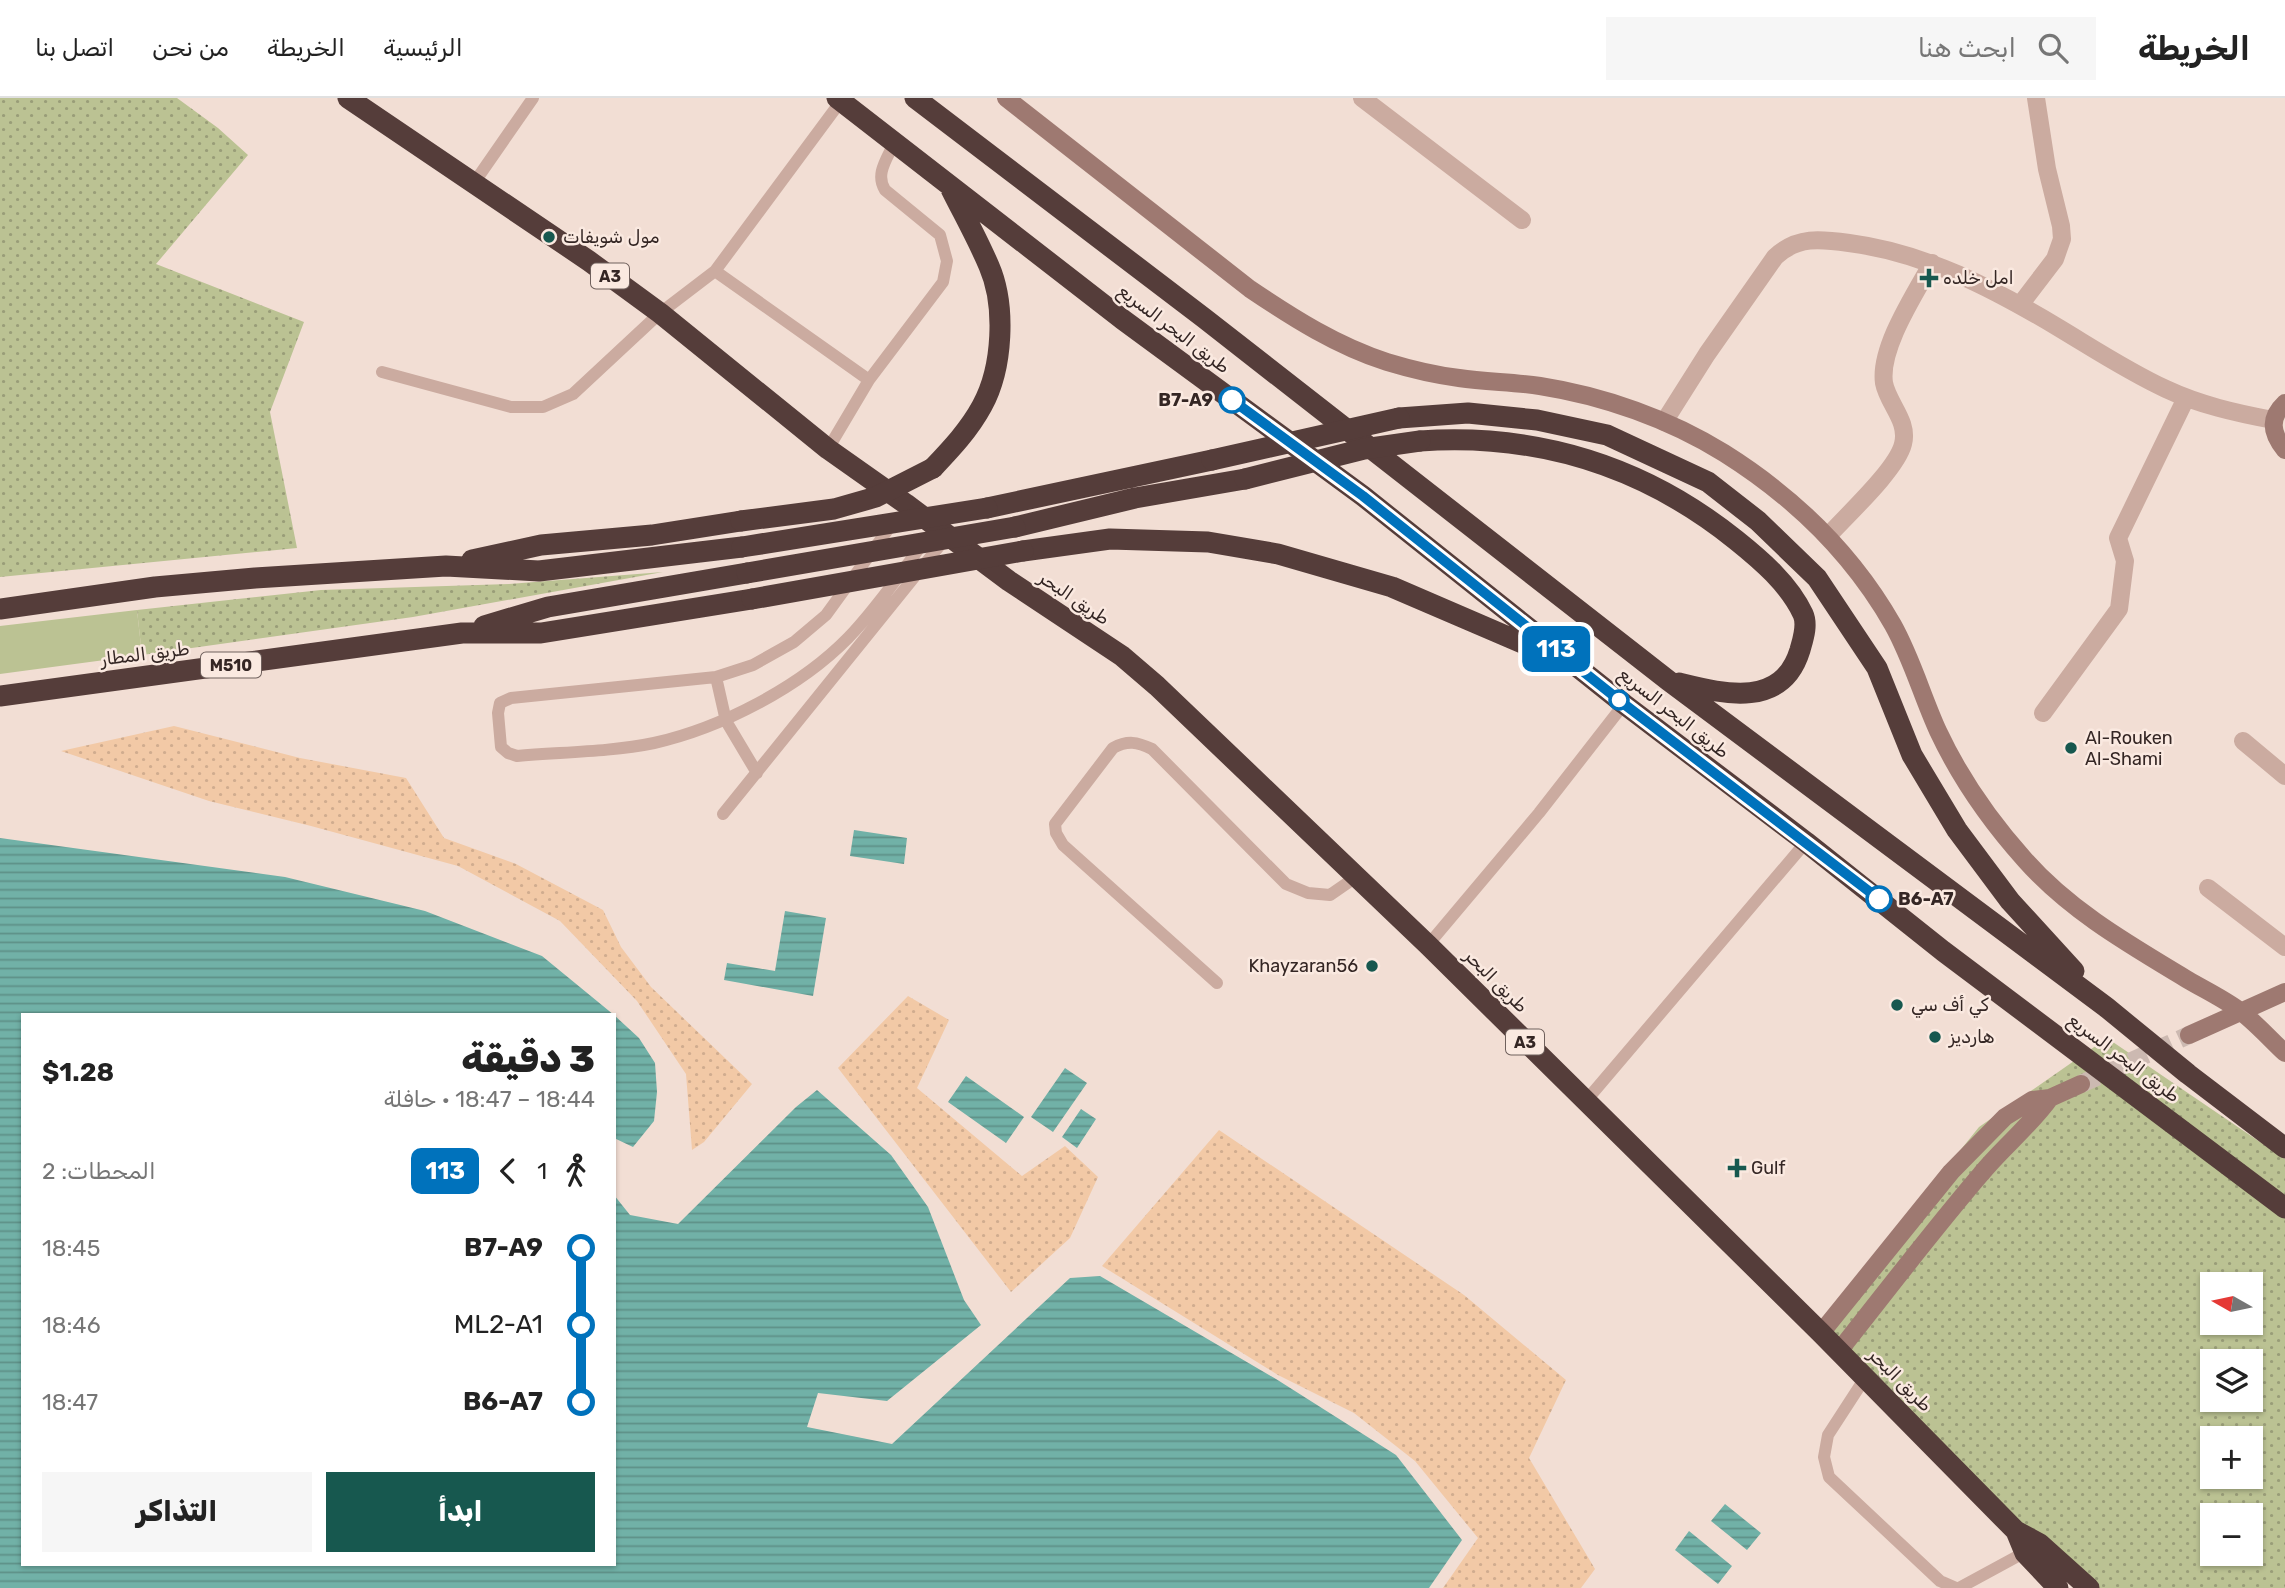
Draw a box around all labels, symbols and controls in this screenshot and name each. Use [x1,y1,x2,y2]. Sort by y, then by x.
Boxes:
search box [1606,17,2096,80]
icon: search [2034,29,2072,67]
text: الخريطة [2138,29,2250,68]
text: ابحث هنا [1918,33,2016,64]
text: اتصل بنا [35,34,114,62]
text: من نحن [152,34,229,62]
text: الخريطة [267,34,345,62]
text: الرئيسية [383,34,463,62]
place label: مول شويفات [563,226,660,248]
marker: مول شويفات [541,229,557,245]
road number: A3 [591,264,629,288]
place label: امل خلده [1943,267,2014,289]
marker: امل خلده [1921,270,1937,286]
street label: طريق البحر السريع [1113,280,1234,380]
marker: B7-A9 [1219,387,1245,413]
place label: B7-A9 [1158,389,1213,411]
street label: طريق البحر [1034,566,1114,630]
line badge: 113 [1516,626,1596,672]
text: 113 [1536,635,1576,663]
street label: طريق المطار [98,638,191,670]
road number: M510 [201,652,261,678]
street label: طريق البحر السريع [1613,663,1734,764]
unlabelled marker [1609,690,1629,710]
place label: Al-Rouken Al-Shami [2085,727,2173,770]
marker: Al-Rouken Al-Shami [2063,740,2079,756]
marker: B6-A7 [1866,886,1892,912]
place label: B6-A7 [1898,888,1953,910]
street label: طريق البحر [1459,944,1532,1017]
place label: Khayzaran56 [1248,955,1358,977]
marker: Khayzaran56 [1364,958,1380,974]
place label: كي أف سي [1911,994,1989,1018]
marker: كي أف سي [1889,997,1905,1013]
street label: طريق البحر السريع [2063,1009,2184,1109]
place label: هارديز [1948,1026,1994,1048]
marker: هارديز [1927,1029,1943,1045]
road number: A3 [1506,1030,1544,1054]
text: 3 دقيقة [461,1036,595,1082]
text: $1.28 [42,1057,114,1088]
text: 18:44 – 18:47 · حافلة [383,1085,595,1113]
icon: back [489,1152,527,1190]
icon: walk [557,1152,595,1190]
text: المحطات: 2 [42,1157,156,1185]
text: 113 [425,1157,465,1185]
text: 1 [537,1157,547,1185]
place label: Gulf [1751,1157,1785,1179]
marker: Gulf [1729,1160,1745,1176]
text: B7-A9 [464,1232,543,1263]
text: 18:45 [42,1234,100,1262]
north arrow [2200,1272,2263,1335]
map controls [2200,1272,2263,1566]
text: ML2-A1 [454,1309,543,1340]
text: 18:46 [42,1311,101,1339]
street label: طريق البحر [1863,1343,1936,1416]
button: layers [2200,1349,2263,1412]
text: B6-A7 [463,1386,543,1417]
text: 18:47 [42,1388,98,1416]
button: + [2200,1426,2263,1489]
button: التذاكر [42,1472,312,1552]
button: ابدأ [326,1472,595,1552]
button: − [2200,1503,2263,1566]

